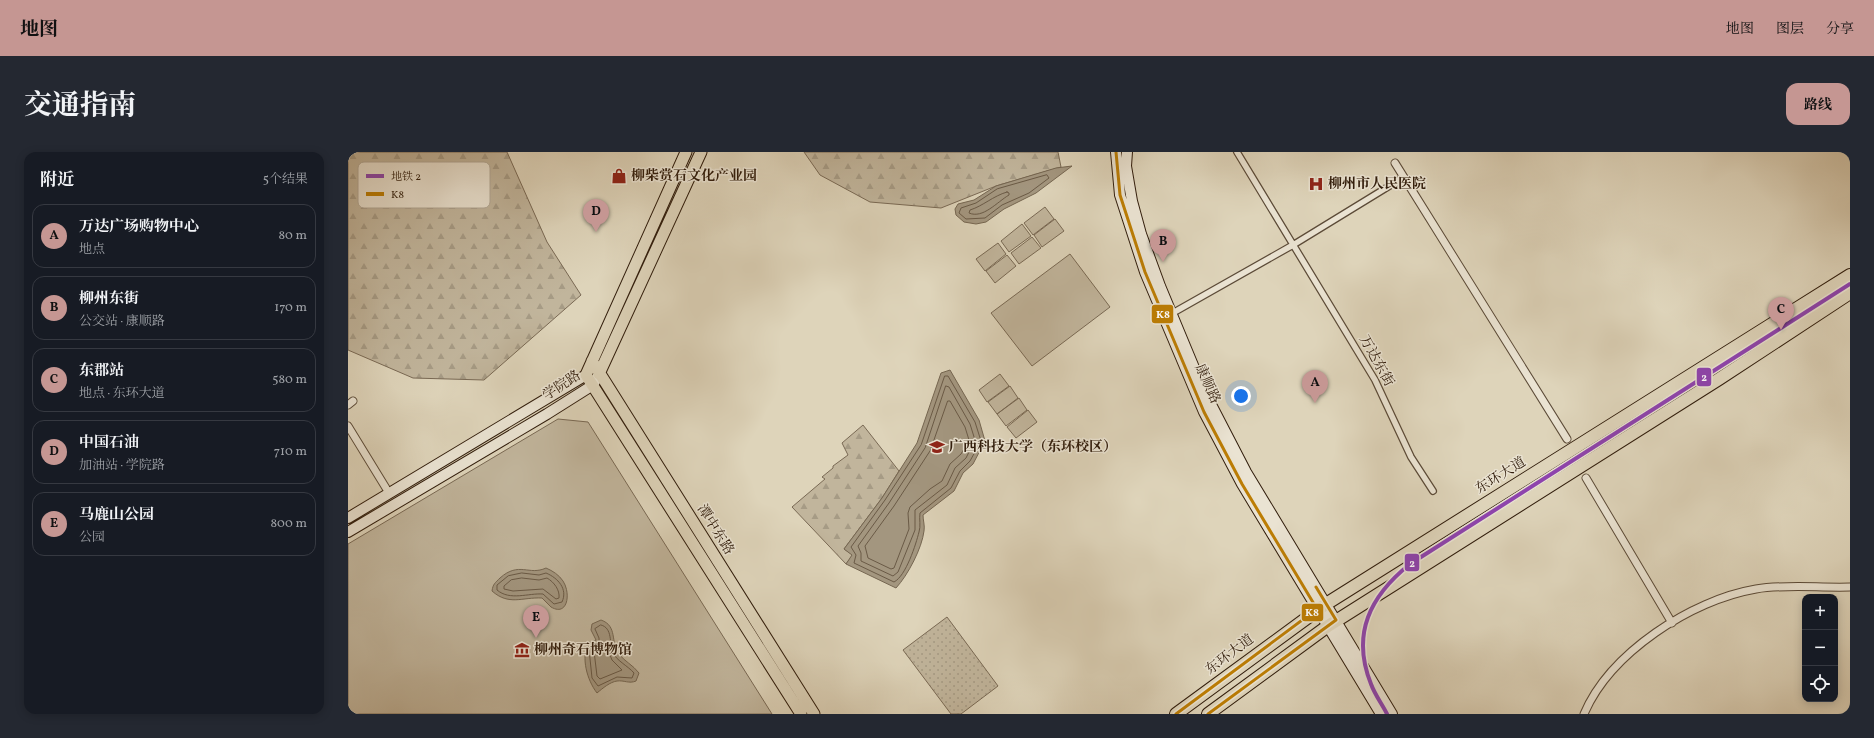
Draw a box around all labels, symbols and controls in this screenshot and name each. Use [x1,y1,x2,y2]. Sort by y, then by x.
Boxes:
text: 地图 [20,17,58,43]
text: 地图 [1726,20,1754,39]
text: 图层 [1776,20,1804,39]
text: 分享 [1826,20,1854,39]
button: 路线 [1786,83,1850,125]
text: 交通指南 [24,87,136,126]
legend [358,162,490,208]
shop icon: 柳柴赏石文化产业园 [610,167,628,185]
place label: 柳柴赏石文化产业园 [631,167,757,186]
text: 附近 [40,169,74,192]
text: 地铁 2 [391,170,421,185]
text: 5个结果 [263,171,308,189]
hospital icon: 柳州市人民医院 [1307,175,1325,193]
place label: 柳州市人民医院 [1328,175,1426,194]
text: K8 [391,188,404,203]
pin: D [583,199,609,232]
text: 万达广场购物中心 [79,217,199,238]
text: A [49,227,59,245]
text: 80 m [278,227,307,245]
pin: B [1150,229,1176,262]
text: 地点 [79,241,105,259]
text: 柳州东街 [79,289,139,310]
pin: C [1768,297,1794,330]
text: B [50,299,58,317]
text: 170 m [274,299,307,317]
line badge: K8 [1151,304,1174,324]
text: K8 [1156,308,1170,323]
text: 公交站 · 康顺路 [79,313,165,331]
street label: 万达东街 [1354,332,1398,390]
text: 东郡站 [79,361,124,382]
street label: 康顺路 [1190,361,1224,407]
street label: 学院路 [539,367,585,405]
line badge: 2 [1696,367,1712,387]
pin: A [1302,370,1328,403]
text: C [50,371,58,389]
text: 580 m [272,371,307,389]
text: 2 [1701,371,1707,386]
text: 地点 · 东环大道 [79,385,165,403]
your location [1231,386,1251,406]
text: 中国石油 [79,433,139,454]
school or university icon: 广西科技大学（东环校区） [928,438,946,456]
place label: 广西科技大学（东环校区） [949,438,1117,457]
text: D [49,443,59,461]
text: 710 m [274,443,307,461]
street label: 东环大道 [1472,453,1530,499]
text: 加油站 · 学院路 [79,457,165,475]
street label: 潭中东路 [692,501,738,559]
text: 马鹿山公园 [79,505,154,526]
text: E [50,515,58,533]
text: 800 m [270,515,307,533]
text: 公园 [79,529,105,547]
line badge: 2 [1404,553,1420,572]
text: 2 [1409,557,1415,572]
map controls [1802,594,1838,702]
button: + [1802,594,1838,630]
line badge: K8 [1301,603,1324,622]
pin: E [523,605,549,638]
text: K8 [1305,606,1319,621]
button: − [1802,630,1838,666]
street label: 东环大道 [1202,631,1258,679]
museum icon: 柳州奇石博物馆 [513,641,531,659]
place label: 柳州奇石博物馆 [534,641,632,660]
button: locate [1802,666,1838,702]

